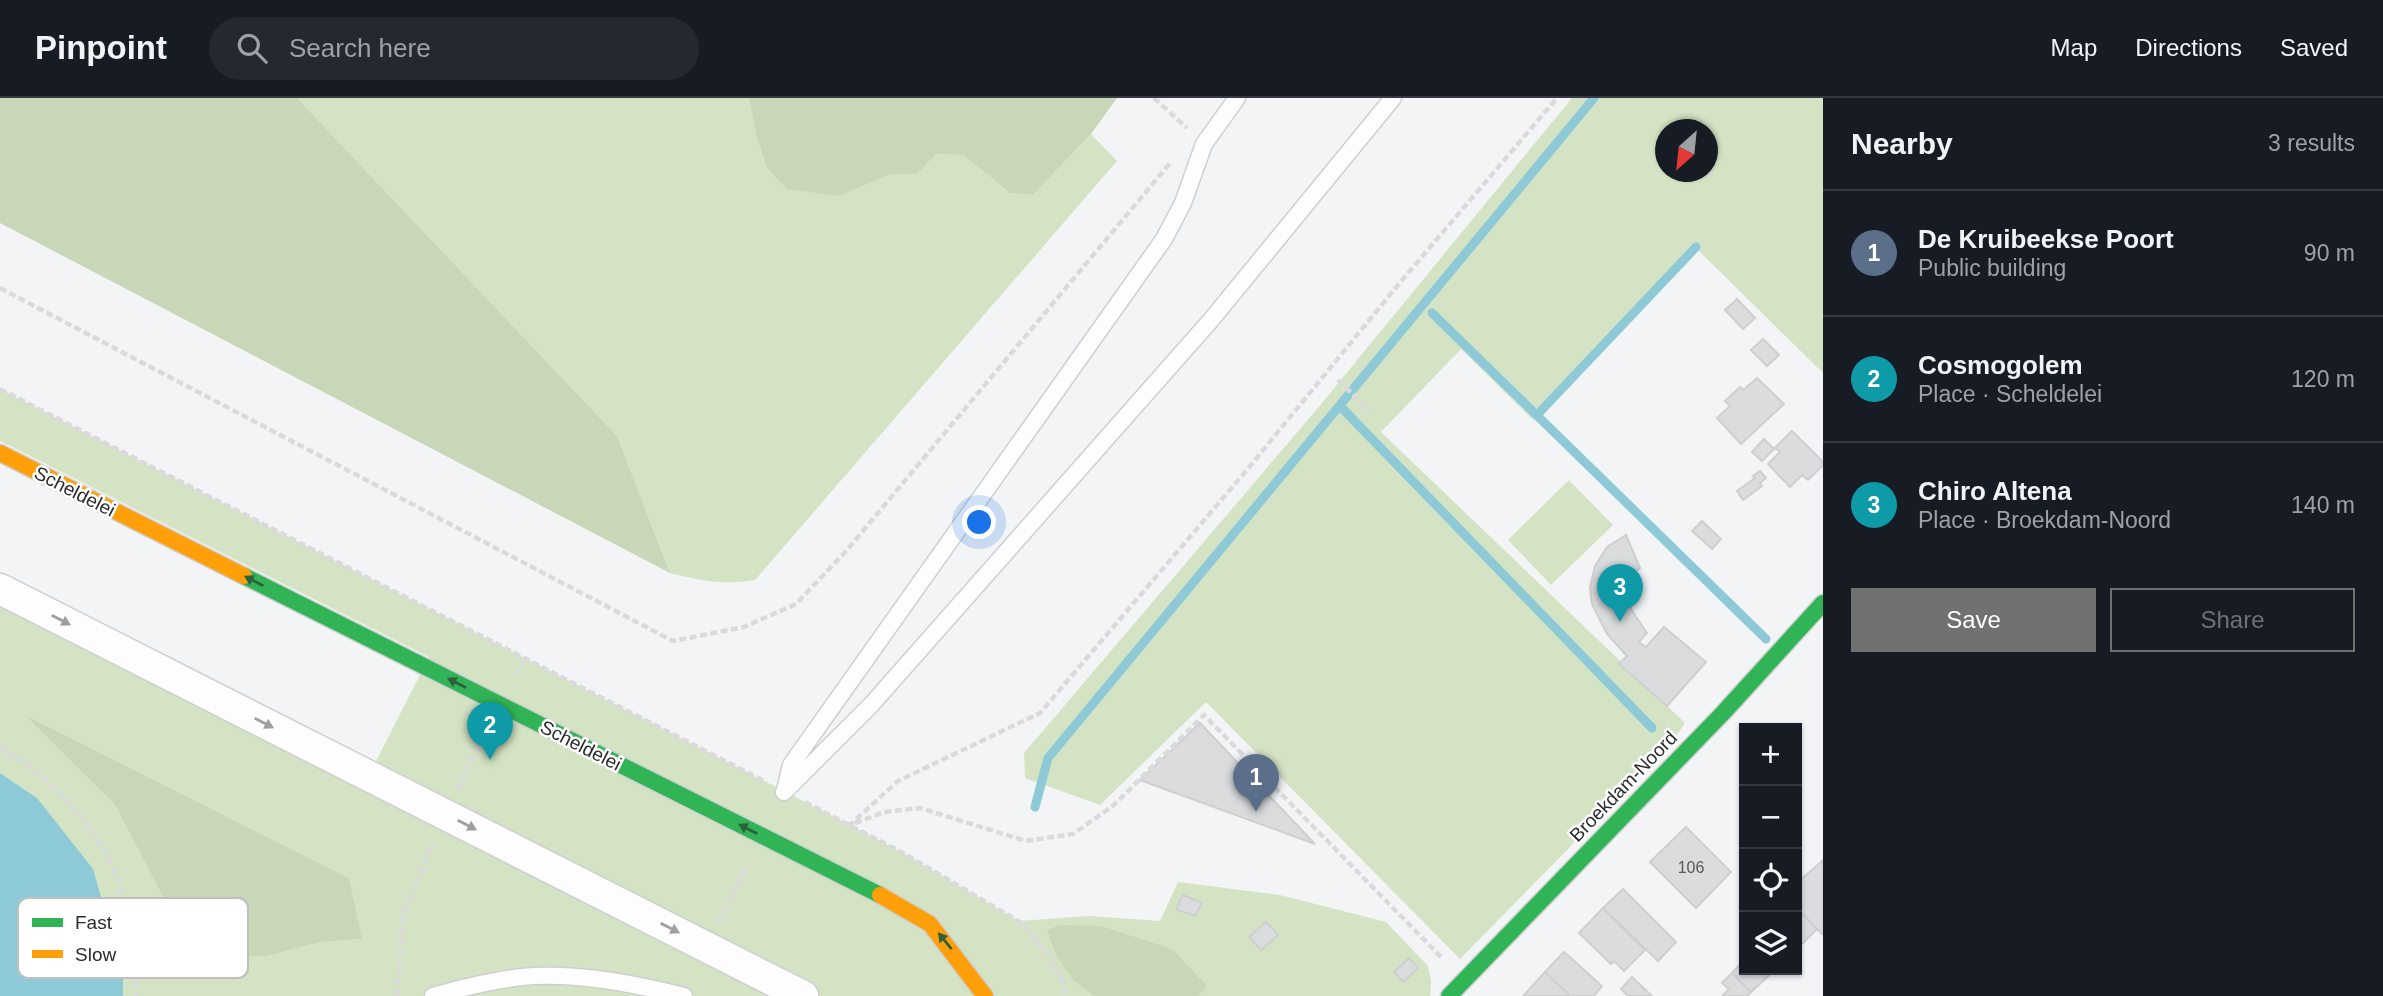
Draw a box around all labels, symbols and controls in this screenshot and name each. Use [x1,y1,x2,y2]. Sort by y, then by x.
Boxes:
search box [209,17,699,80]
text: Pinpoint [35,29,167,66]
icon: search [233,29,271,67]
text: Search here [289,33,431,63]
text: Map [2051,34,2097,61]
text: Directions [2135,34,2242,61]
text: Saved [2280,34,2348,61]
north arrow [1655,119,1718,182]
text: Nearby [1851,127,1953,160]
text: 3 results [2268,130,2355,156]
text: De Kruibeekse Poort [1918,224,2174,254]
text: 1 [1868,240,1880,266]
text: 90 m [2304,240,2355,266]
text: Public building [1918,255,2066,281]
text: Cosmogolem [1918,350,2083,380]
text: 2 [1868,366,1880,392]
text: 120 m [2291,366,2355,392]
text: Place · Scheldelei [1918,381,2102,407]
street label: Scheldelei [31,462,119,521]
text: Chiro Altena [1918,476,2072,506]
text: 3 [1868,492,1880,518]
text: 140 m [2291,492,2355,518]
your location [962,505,996,539]
text: Place · Broekdam-Noord [1918,507,2171,533]
pin: 3 [1597,564,1643,622]
one-way arrow [244,576,264,587]
button: Save [1851,588,2096,652]
button: Share [2110,588,2355,652]
one-way arrow [51,615,71,626]
one-way arrow [447,678,467,689]
pin: 2 [467,702,513,760]
street label: Scheldelei [537,716,625,775]
one-way arrow [254,717,274,728]
map controls [1739,723,1802,975]
button: + [1739,723,1802,786]
street label: Broekdam-Noord [1566,727,1681,846]
pin: 1 [1233,754,1279,812]
button: − [1739,786,1802,849]
one-way arrow [457,820,477,831]
one-way arrow [738,824,758,835]
button: locate [1739,849,1802,912]
house number: 106 [1678,859,1704,876]
legend [18,898,248,978]
text: Fast [75,912,113,933]
button: layers [1739,912,1802,975]
one-way arrow [660,922,680,933]
one-way arrow [937,932,952,950]
text: Slow [75,944,116,965]

